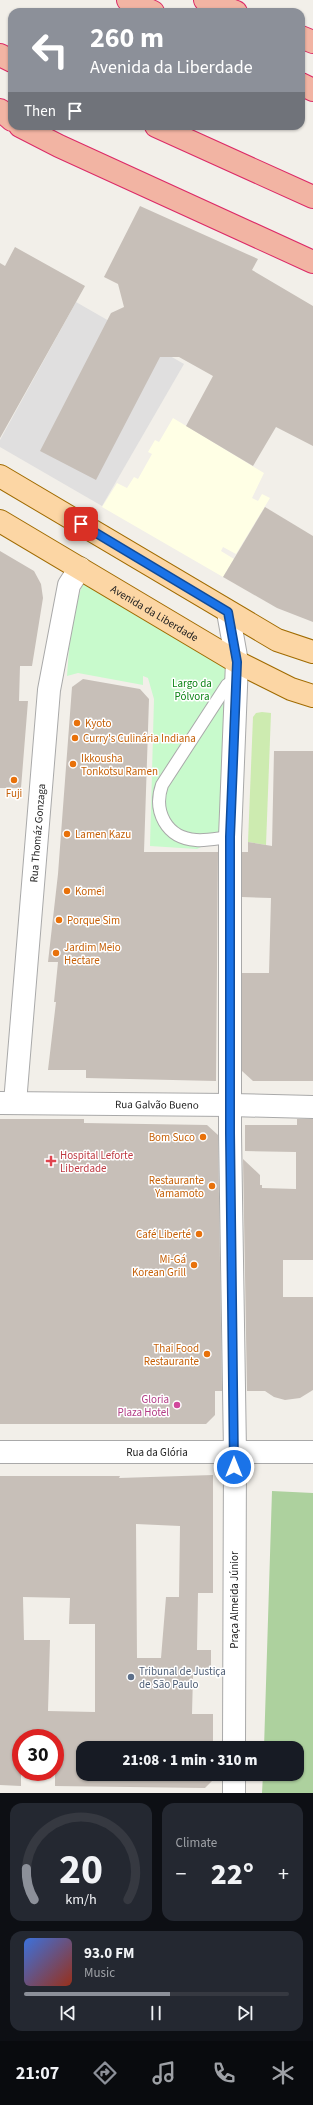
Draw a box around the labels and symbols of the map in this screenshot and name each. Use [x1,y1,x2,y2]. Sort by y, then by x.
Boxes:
pin [64,507,98,541]
street label: Avenida da Liberdade [108,581,202,645]
park label: Largo da Pólvora [172,676,212,704]
place label: Kyoto [85,716,112,731]
marker: Kyoto [72,718,82,728]
place label: Curry's Culinária Indiana [83,731,196,746]
marker: Curry's Culinária Indiana [70,733,80,743]
place label: Ikkousha Tonkotsu Ramen [81,751,158,779]
marker: Ikkousha Tonkotsu Ramen [68,759,78,769]
marker: Fuji [9,775,19,785]
street label: Rua Thomáz Gonzaga [26,783,49,883]
place label: Fuji [6,786,22,801]
place label: Lamen Kazu [75,827,131,842]
marker: Lamen Kazu [62,829,72,839]
place label: Komei [75,884,105,899]
marker: Komei [62,886,72,896]
place label: Porque Sim [67,913,120,928]
marker: Porque Sim [54,915,64,925]
place label: Jardim Meio Hectare [64,940,121,968]
marker: Jardim Meio Hectare [51,948,61,958]
street label: Rua Galvão Bueno [115,1096,199,1112]
place label: Bom Suco [149,1130,195,1145]
marker: Bom Suco [198,1132,208,1142]
place label: Hospital Leforte Liberdade [60,1148,134,1176]
marker: Hospital Leforte Liberdade [45,1155,57,1167]
place label: Restaurante Yamamoto [149,1173,205,1201]
marker: Restaurante Yamamoto [207,1181,217,1191]
place label: Café Liberté [136,1227,192,1242]
marker: Café Liberté [194,1229,204,1239]
place label: Mi-Gá Korean Grill [132,1252,186,1280]
marker: Mi-Gá Korean Grill [189,1260,199,1270]
place label: Thai Food Restaurante [144,1341,200,1369]
marker: Thai Food Restaurante [202,1349,212,1359]
place label: Gloria Plaza Hotel [117,1392,169,1420]
marker: Gloria Plaza Hotel [172,1400,182,1410]
street label: Rua da Glória [126,1445,188,1460]
position arrow [213,1446,255,1488]
street label: Praça Almeida Júnior [227,1551,242,1649]
place label: Tribunal de Justiça de São Paulo [139,1664,226,1692]
marker: Tribunal de Justiça de São Paulo [126,1672,136,1682]
speed limit sign: 30 [12,1729,64,1781]

